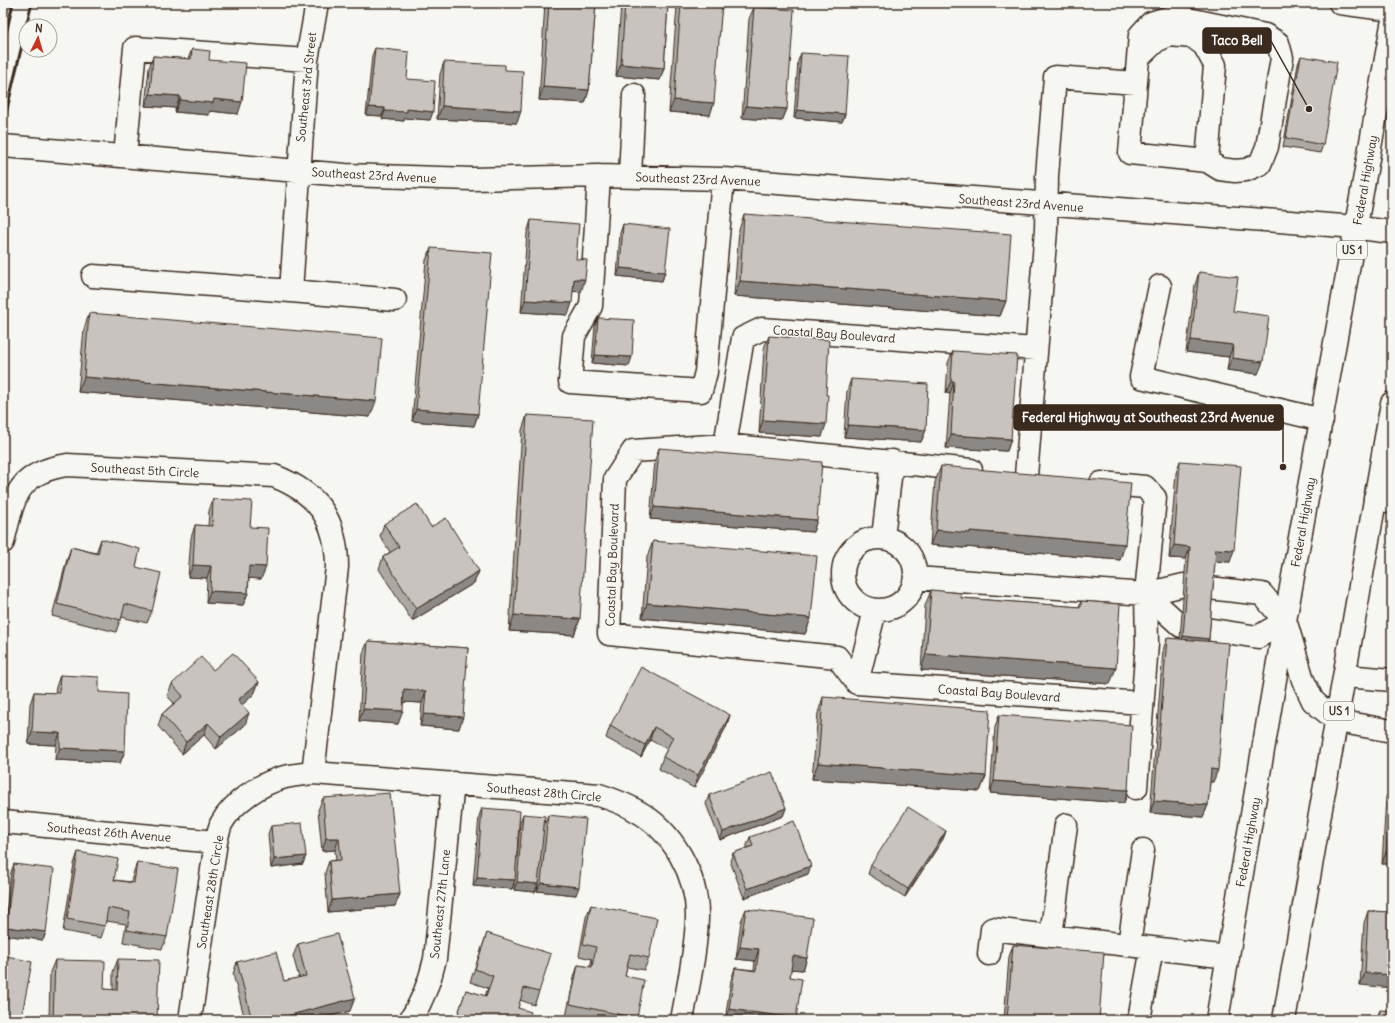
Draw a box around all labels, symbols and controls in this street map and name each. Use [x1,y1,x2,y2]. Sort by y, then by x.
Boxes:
north arrow [18,18,58,58]
text: N [34,21,43,35]
callout: Taco Bell [1203,28,1271,53]
street label: Southeast 3rd Street [293,31,319,143]
text: Taco Bell [1211,32,1263,49]
street label: Federal Highway [1350,134,1380,226]
street label: Southeast 23rd Avenue [311,164,437,186]
street label: Southeast 23rd Avenue [635,169,761,189]
street label: Southeast 23rd Avenue [958,191,1084,215]
road number: US 1 [1337,241,1367,259]
street label: Coastal Bay Boulevard [772,322,896,346]
callout: Federal Highway at Southeast 23rd Avenue [1014,405,1283,430]
text: Federal Highway at Southeast 23rd Avenue [1022,409,1274,426]
street label: Southeast 5th Circle [90,460,200,480]
street label: Federal Highway [1288,476,1318,568]
street label: Coastal Bay Boulevard [602,503,622,627]
street label: Coastal Bay Boulevard [937,681,1061,705]
road number: US 1 [1324,702,1354,720]
street label: Southeast 28th Circle [486,780,602,804]
street label: Federal Highway [1233,796,1263,888]
street label: Southeast 26th Avenue [46,819,172,845]
street label: Southeast 28th Circle [194,834,226,950]
street label: Southeast 27th Lane [427,848,453,960]

